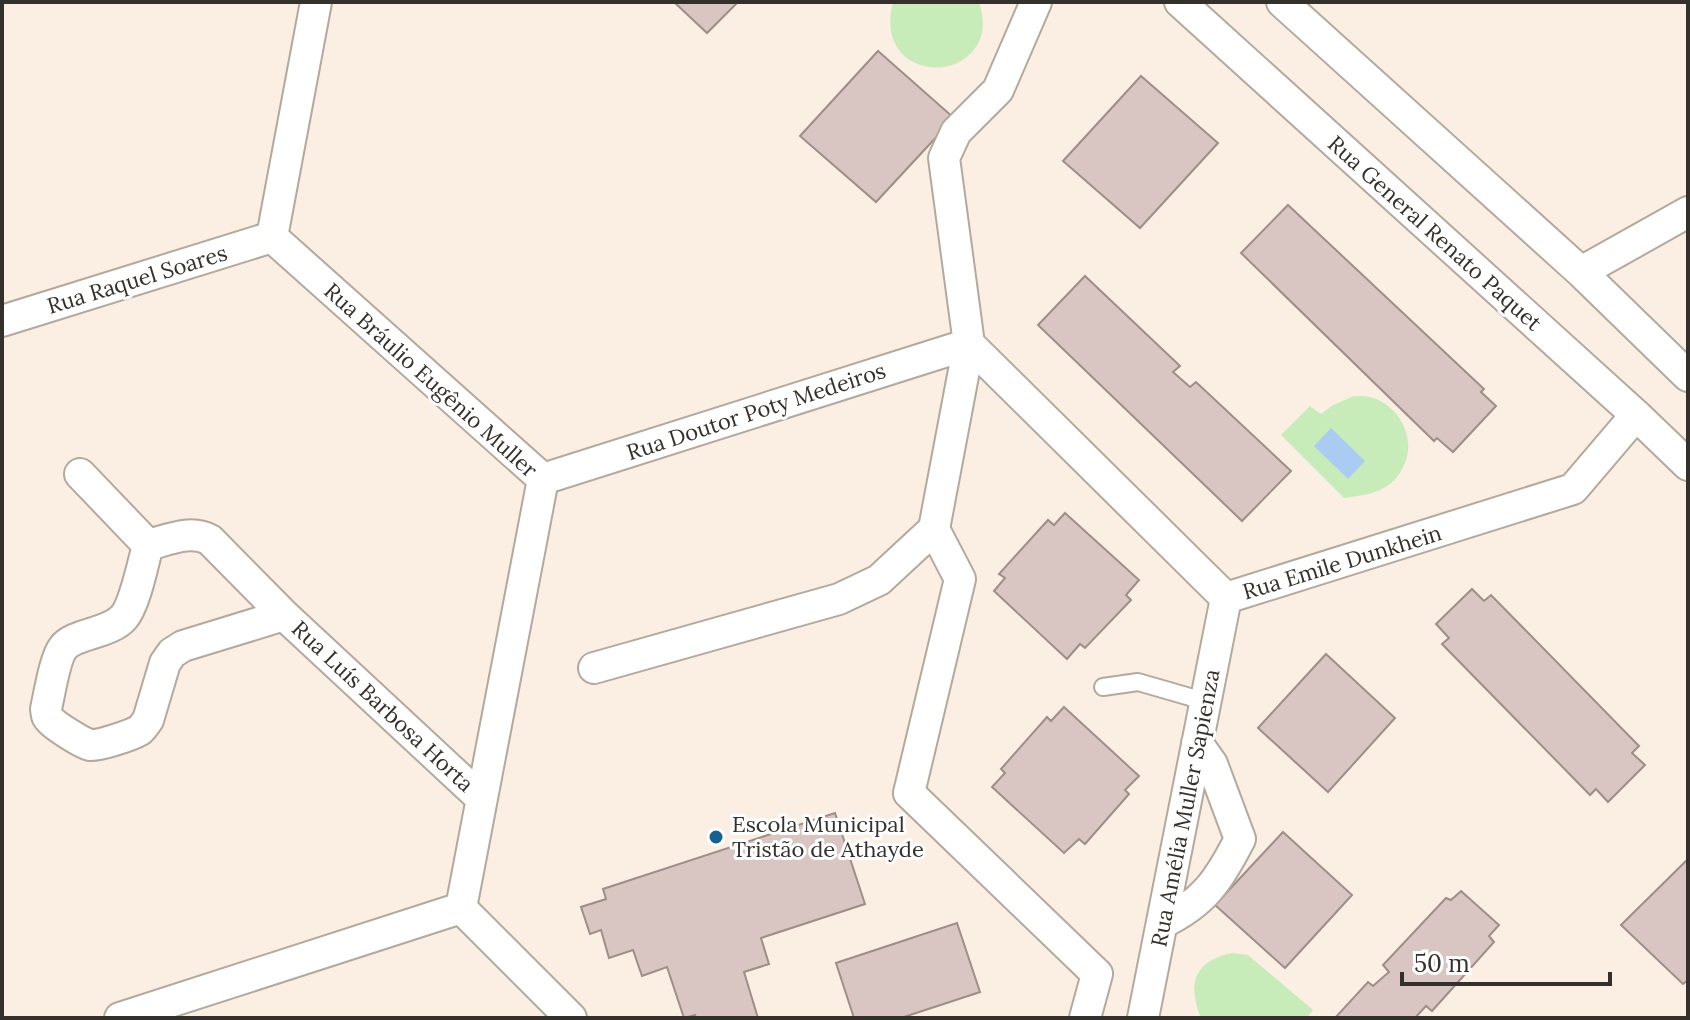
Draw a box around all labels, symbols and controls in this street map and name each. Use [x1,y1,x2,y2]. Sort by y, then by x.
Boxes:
street label: Rua General Renato Paquet [1322,129,1548,337]
street label: Rua Raquel Soares [44,238,230,320]
street label: Rua Bráulio Eugênio Muller [318,277,544,484]
street label: Rua Doutor Poty Medeiros [623,356,889,466]
street label: Rua Emile Dunkhein [1239,518,1445,606]
street label: Rua Luís Barbosa Horta [286,614,480,798]
street label: Rua Amélia Muller Sapienza [1144,667,1226,949]
place label: Escola Municipal Tristão de Athayde [732,810,924,863]
marker: Escola Municipal Tristão de Athayde [707,828,725,846]
scale bar [1402,936,1610,986]
text: 50 m [1414,948,1470,979]

